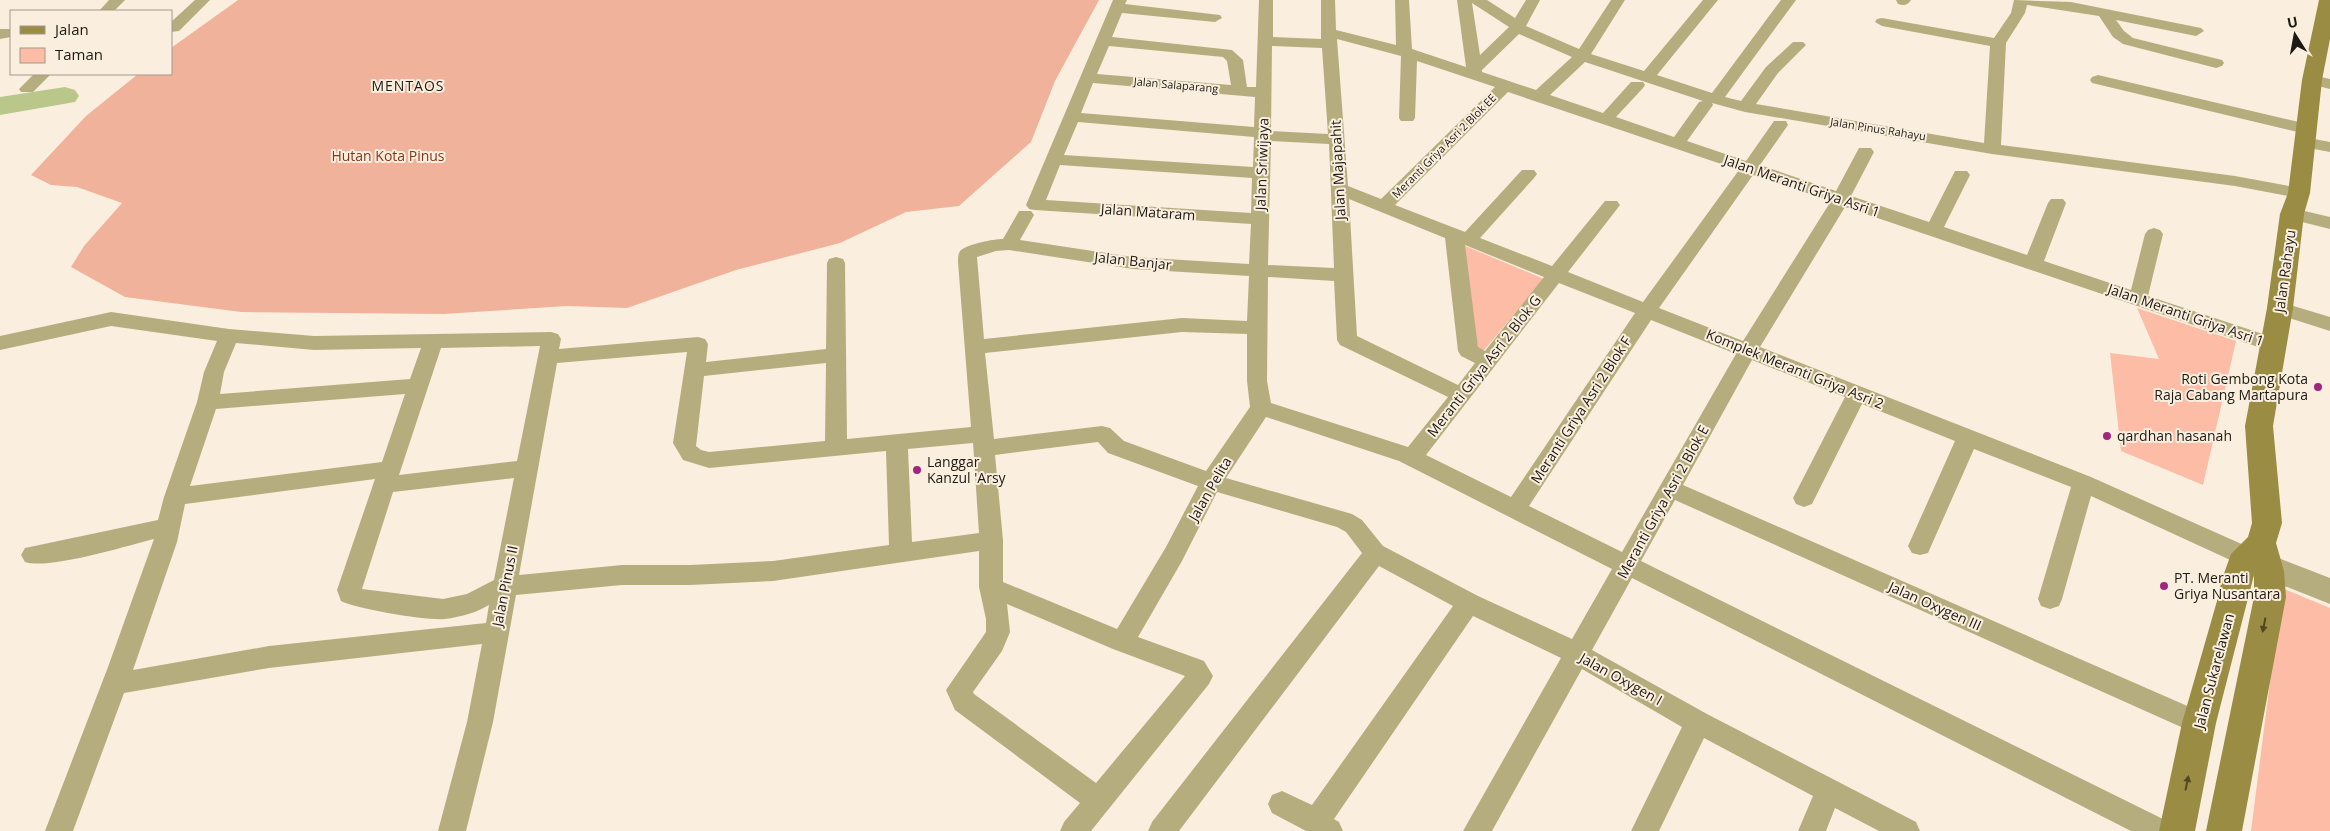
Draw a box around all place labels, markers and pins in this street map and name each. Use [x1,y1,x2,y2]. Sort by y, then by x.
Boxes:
place label: Roti Gembong Kota Raja Cabang Martapura [2154,369,2308,404]
marker: Roti Gembong Kota Raja Cabang Martapura [2312,381,2324,393]
place label: qardhan hasanah [2117,426,2232,445]
marker: qardhan hasanah [2101,430,2113,442]
place label: Langgar Kanzul 'Arsy [927,452,1007,487]
marker: Langgar Kanzul 'Arsy [911,464,923,476]
place label: PT. Meranti Griya Nusantara [2174,568,2280,603]
marker: PT. Meranti Griya Nusantara [2158,580,2170,592]

